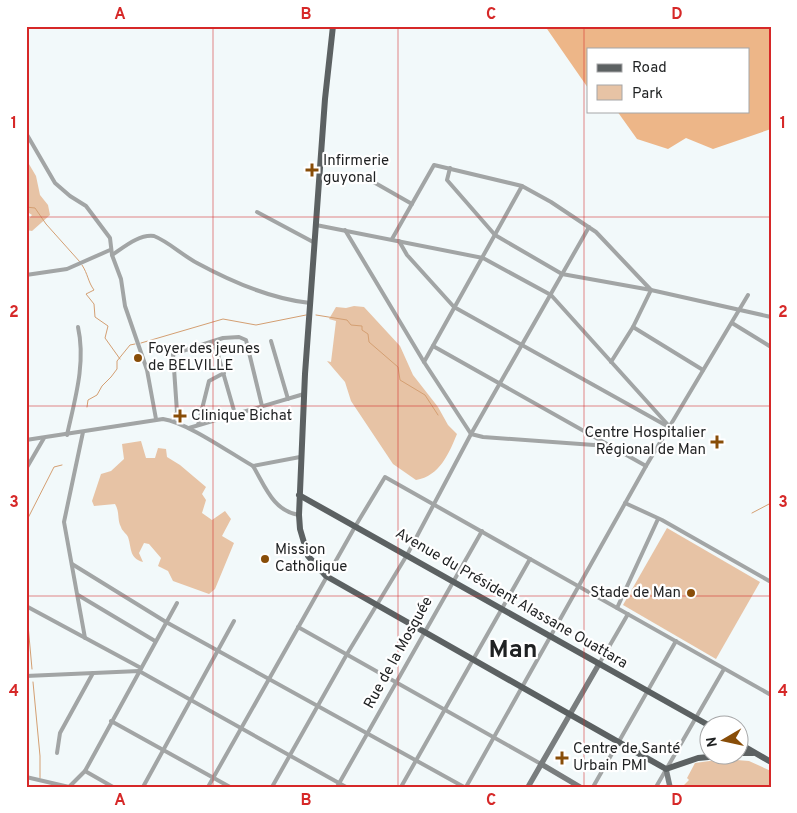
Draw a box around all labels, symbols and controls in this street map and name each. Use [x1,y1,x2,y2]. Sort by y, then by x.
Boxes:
text: A [114,5,126,25]
text: B [300,5,312,25]
text: C [486,5,496,25]
text: D [671,5,683,25]
legend [587,48,750,112]
text: Road [632,59,667,78]
text: Park [632,85,663,104]
text: 1 [11,114,17,134]
text: 1 [780,114,786,134]
place label: Infirmerie guyonal [323,152,389,188]
marker: Infirmerie guyonal [305,163,319,177]
text: 2 [9,303,19,323]
text: 2 [778,303,788,323]
place label: Foyer des jeunes de BELVILLE [148,340,260,376]
marker: Foyer des jeunes de BELVILLE [132,352,144,364]
place label: Clinique Bichat [191,407,292,426]
marker: Clinique Bichat [173,409,187,423]
place label: Centre Hospitalier Régional de Man [584,424,706,460]
marker: Centre Hospitalier Régional de Man [710,435,724,449]
text: 3 [9,493,19,513]
text: 3 [778,493,788,513]
street label: Avenue du Président Alassane Ouattara [391,524,631,674]
place label: Mission Catholique [275,541,347,577]
marker: Mission Catholique [259,553,271,565]
place label: Stade de Man [590,584,681,603]
marker: Stade de Man [685,587,697,599]
street label: Rue de la Mosquée [360,594,438,712]
district label: Man [488,635,538,667]
text: 4 [9,682,19,702]
text: 4 [778,682,788,702]
north arrow [700,716,750,766]
text: N [703,735,722,748]
place label: Centre de Santé Urbain PMI [573,740,680,776]
marker: Centre de Santé Urbain PMI [555,751,569,765]
text: A [114,791,126,811]
text: B [300,791,312,811]
text: C [486,791,496,811]
text: D [671,791,683,811]

